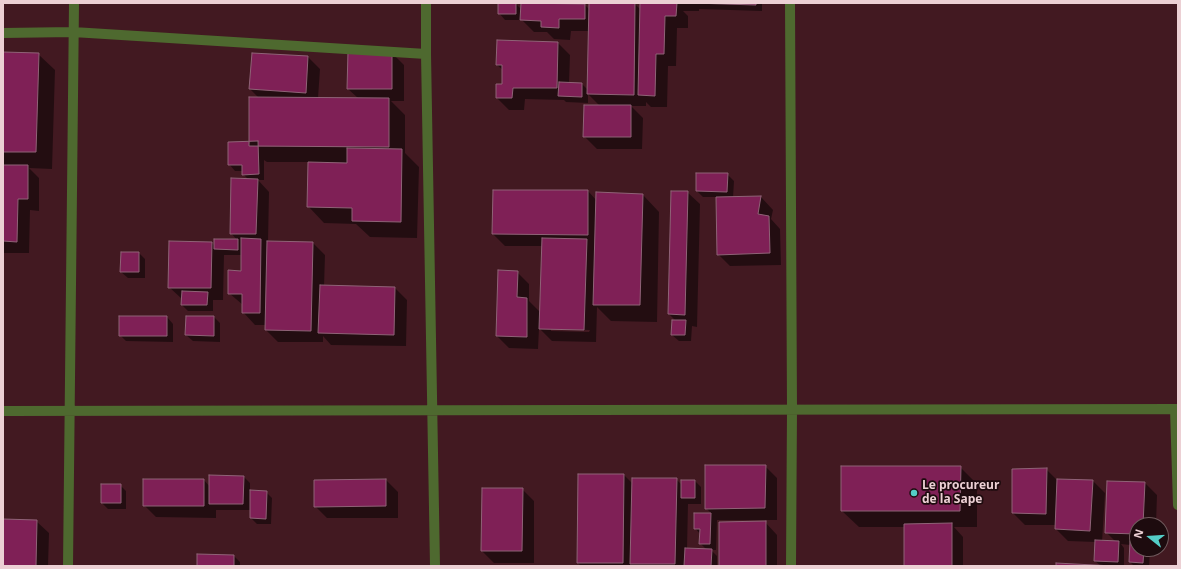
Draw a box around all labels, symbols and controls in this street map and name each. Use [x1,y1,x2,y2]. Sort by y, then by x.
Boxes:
place label: Le procureur de la Sape [922,479,999,507]
marker: Le procureur de la Sape [909,488,919,498]
north arrow [1129,517,1169,557]
text: N [1130,527,1146,540]

